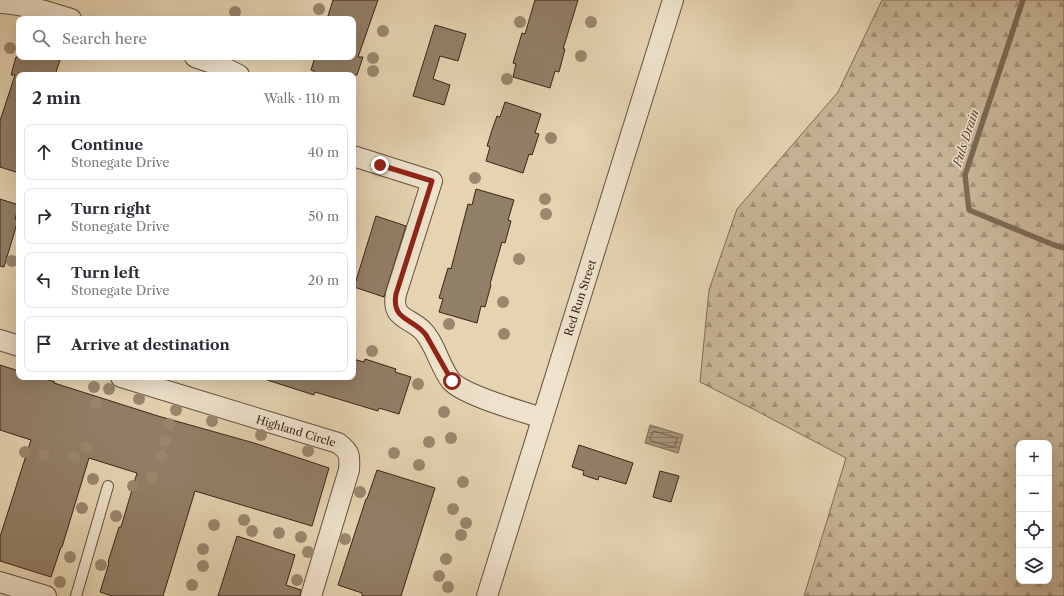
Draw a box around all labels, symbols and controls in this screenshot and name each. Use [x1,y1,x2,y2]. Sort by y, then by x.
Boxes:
search box [16,16,356,60]
icon: search [30,27,52,49]
text: Search here [62,29,147,48]
text: 2 min [32,88,81,108]
text: Walk · 110 m [264,90,340,106]
water label: Puls Drain [949,107,982,169]
text: Continue [71,135,143,154]
icon: ahead [33,141,55,163]
text: 40 m [308,144,339,160]
text: Stonegate Drive [71,154,170,170]
route end [371,156,389,174]
text: Turn right [71,199,151,218]
icon: right [33,205,55,227]
text: 50 m [308,208,339,224]
text: Stonegate Drive [71,218,170,234]
street label: Red Run Street [561,258,599,338]
text: Turn left [71,263,140,282]
icon: left [33,269,55,291]
text: 20 m [308,272,339,288]
text: Stonegate Drive [71,282,170,298]
icon: arrive [33,333,55,355]
text: Arrive at destination [71,335,230,354]
route start [443,372,461,390]
street label: Highland Circle [254,412,338,450]
map controls [1016,440,1052,584]
button: + [1016,440,1052,476]
button: − [1016,476,1052,512]
button: locate [1016,512,1052,548]
button: layers [1016,548,1052,584]

